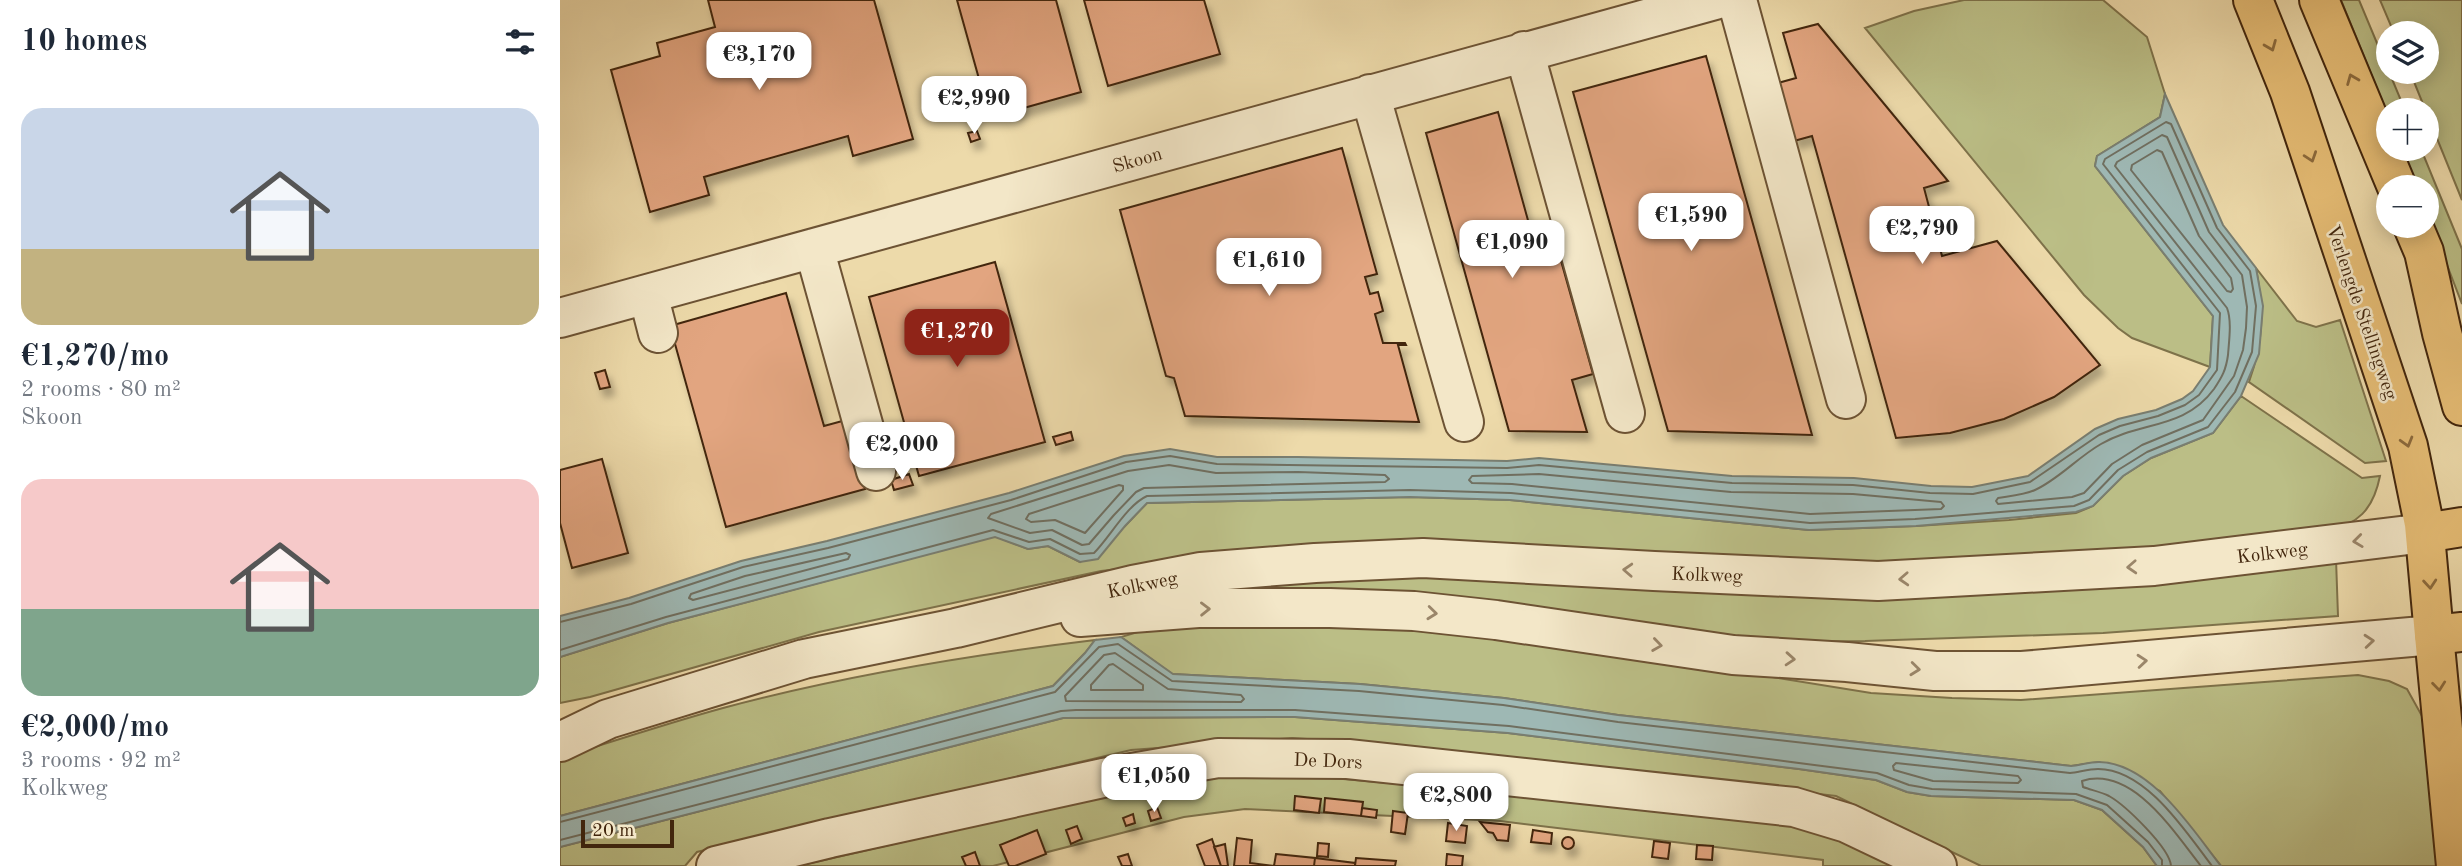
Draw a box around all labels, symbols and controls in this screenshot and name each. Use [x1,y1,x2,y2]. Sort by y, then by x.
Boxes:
map controls [2376,21,2439,238]
button: layers [2376,21,2439,84]
icon: filters [501,23,539,61]
text: 10 homes [21,27,147,57]
pin: €3,170 [702,32,816,92]
one-way arrow [2263,39,2277,51]
text: €3,170 [722,43,796,66]
one-way arrow [2346,74,2360,86]
pin: €2,990 [917,76,1031,136]
text: €2,990 [937,87,1011,110]
button: + [2376,98,2439,161]
street label: Skoon [1111,145,1165,178]
one-way arrow [2303,150,2317,162]
icon: home [217,153,343,279]
button: − [2376,175,2439,238]
pin: €1,590 [1634,194,1748,253]
text: €1,590 [1654,204,1728,227]
pin: €2,790 [1865,206,1979,266]
text: €2,790 [1885,217,1959,240]
pin: €1,090 [1455,220,1569,280]
street label: Verlengde Stellingweg [2322,223,2400,403]
text: €1,090 [1475,231,1549,254]
pin: €1,610 [1212,238,1326,298]
text: €1,610 [1232,249,1306,272]
pin: €1,270 [900,310,1014,369]
text: €1,270 [920,320,994,343]
text: €1,270/mo [21,342,169,372]
text: 2 rooms · 80 m² [21,378,181,401]
text: Skoon [21,406,82,429]
pin: €2,000 [845,422,959,482]
text: €2,000 [865,433,939,456]
one-way arrow [2398,436,2413,448]
icon: home [217,524,343,650]
one-way arrow [2352,534,2363,549]
street label: Kolkweg [2236,541,2310,568]
one-way arrow [2126,560,2137,575]
one-way arrow [1622,563,1633,578]
street label: Kolkweg [1671,566,1744,587]
street label: Kolkweg [1106,570,1180,603]
one-way arrow [1899,572,1910,587]
one-way arrow [2422,579,2437,590]
one-way arrow [1199,601,1210,616]
one-way arrow [1427,605,1438,620]
one-way arrow [2363,634,2374,649]
one-way arrow [1651,637,1663,652]
one-way arrow [1785,651,1796,666]
one-way arrow [2137,654,2148,669]
one-way arrow [1910,661,1921,676]
one-way arrow [2431,680,2446,691]
text: €2,000/mo [21,713,169,743]
text: 3 rooms · 92 m² [21,749,181,772]
street label: De Dors [1293,752,1363,773]
pin: €1,050 [1097,754,1211,814]
text: €1,050 [1117,765,1191,788]
pin: €2,800 [1399,774,1513,833]
text: Kolkweg [21,777,108,800]
text: €2,800 [1419,784,1493,807]
scale bar [581,817,674,849]
text: 20 m [592,822,634,841]

